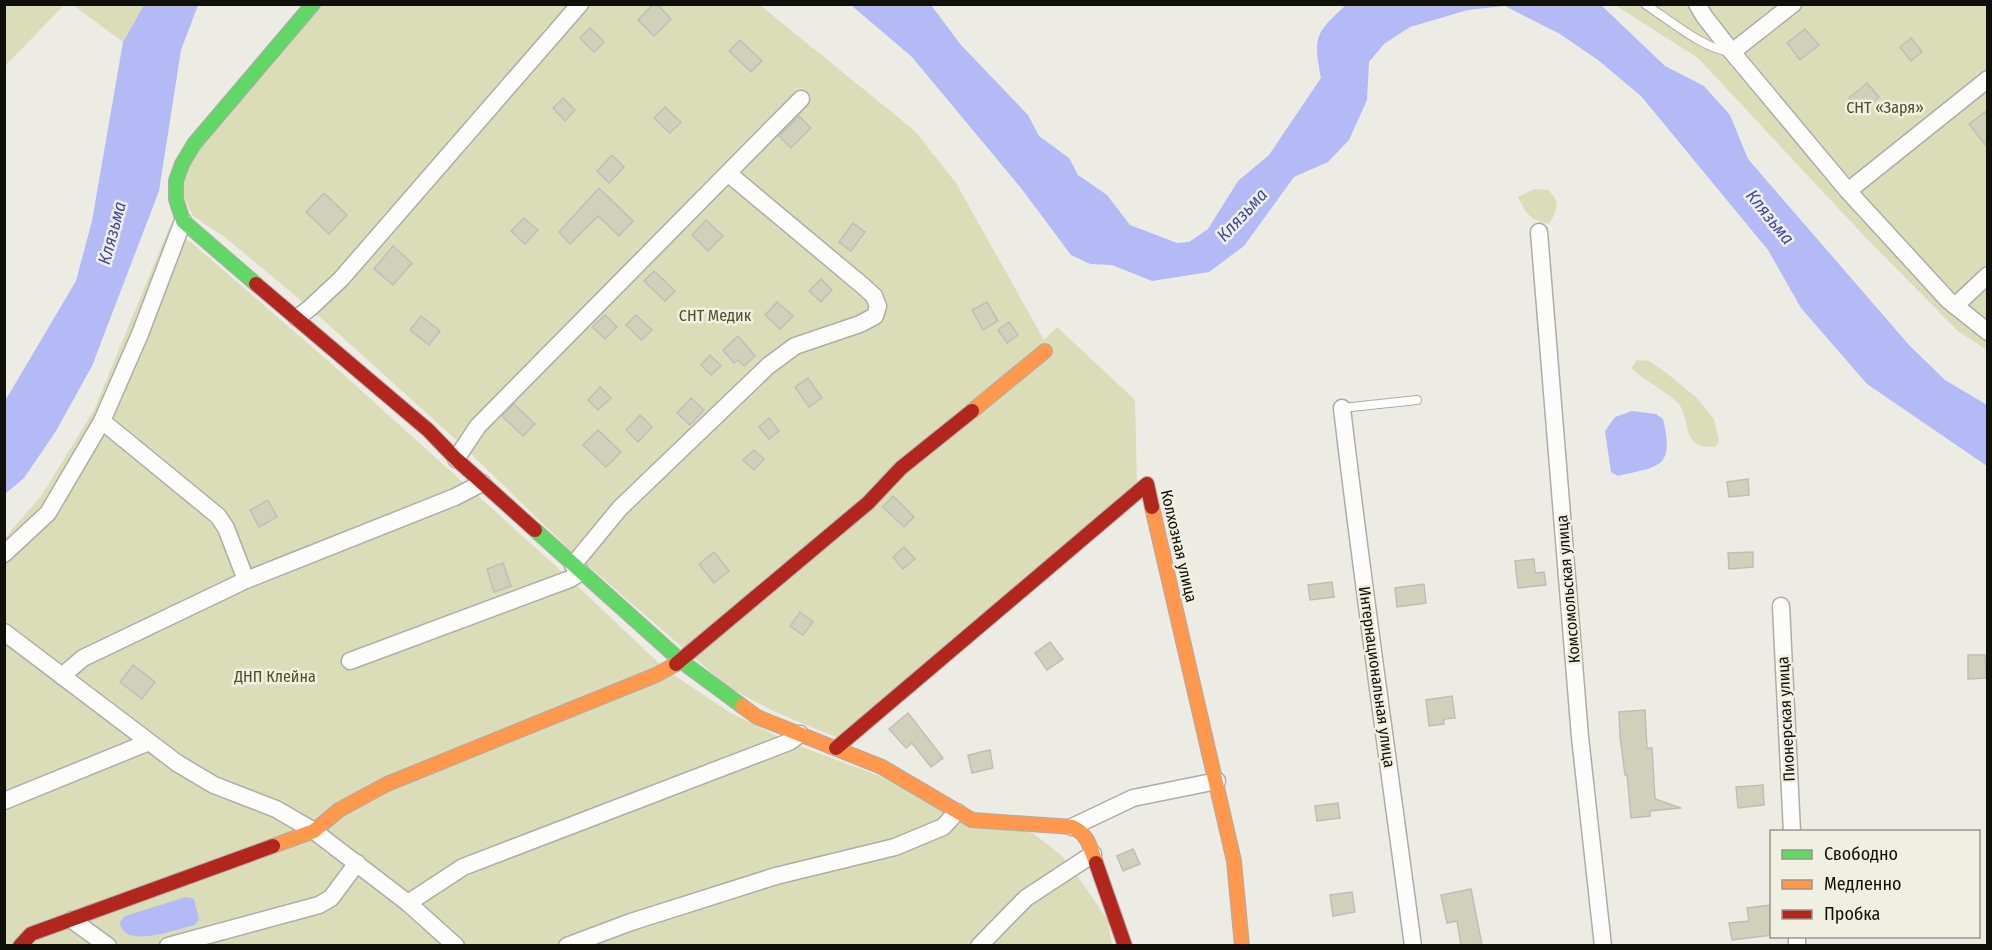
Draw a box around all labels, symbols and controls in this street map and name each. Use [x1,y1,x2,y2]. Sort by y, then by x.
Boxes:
park label: СНТ «Заря» [1846,98,1924,117]
water label: Клязьма [1212,184,1272,246]
water label: Клязьма [1741,185,1799,249]
water label: Клязьма [93,199,131,267]
park label: СНТ Медик [679,306,752,325]
street label: Колхозная улица [1157,488,1201,604]
street label: Комсомольская улица [1552,514,1584,664]
street label: Интернациональная улица [1355,585,1399,769]
street label: Пионерская улица [1773,656,1799,782]
park label: ДНП Клейна [233,667,316,686]
legend [1770,830,1980,938]
text: Свободно [1824,843,1898,865]
text: Медленно [1824,873,1902,895]
text: Пробка [1824,903,1880,925]

